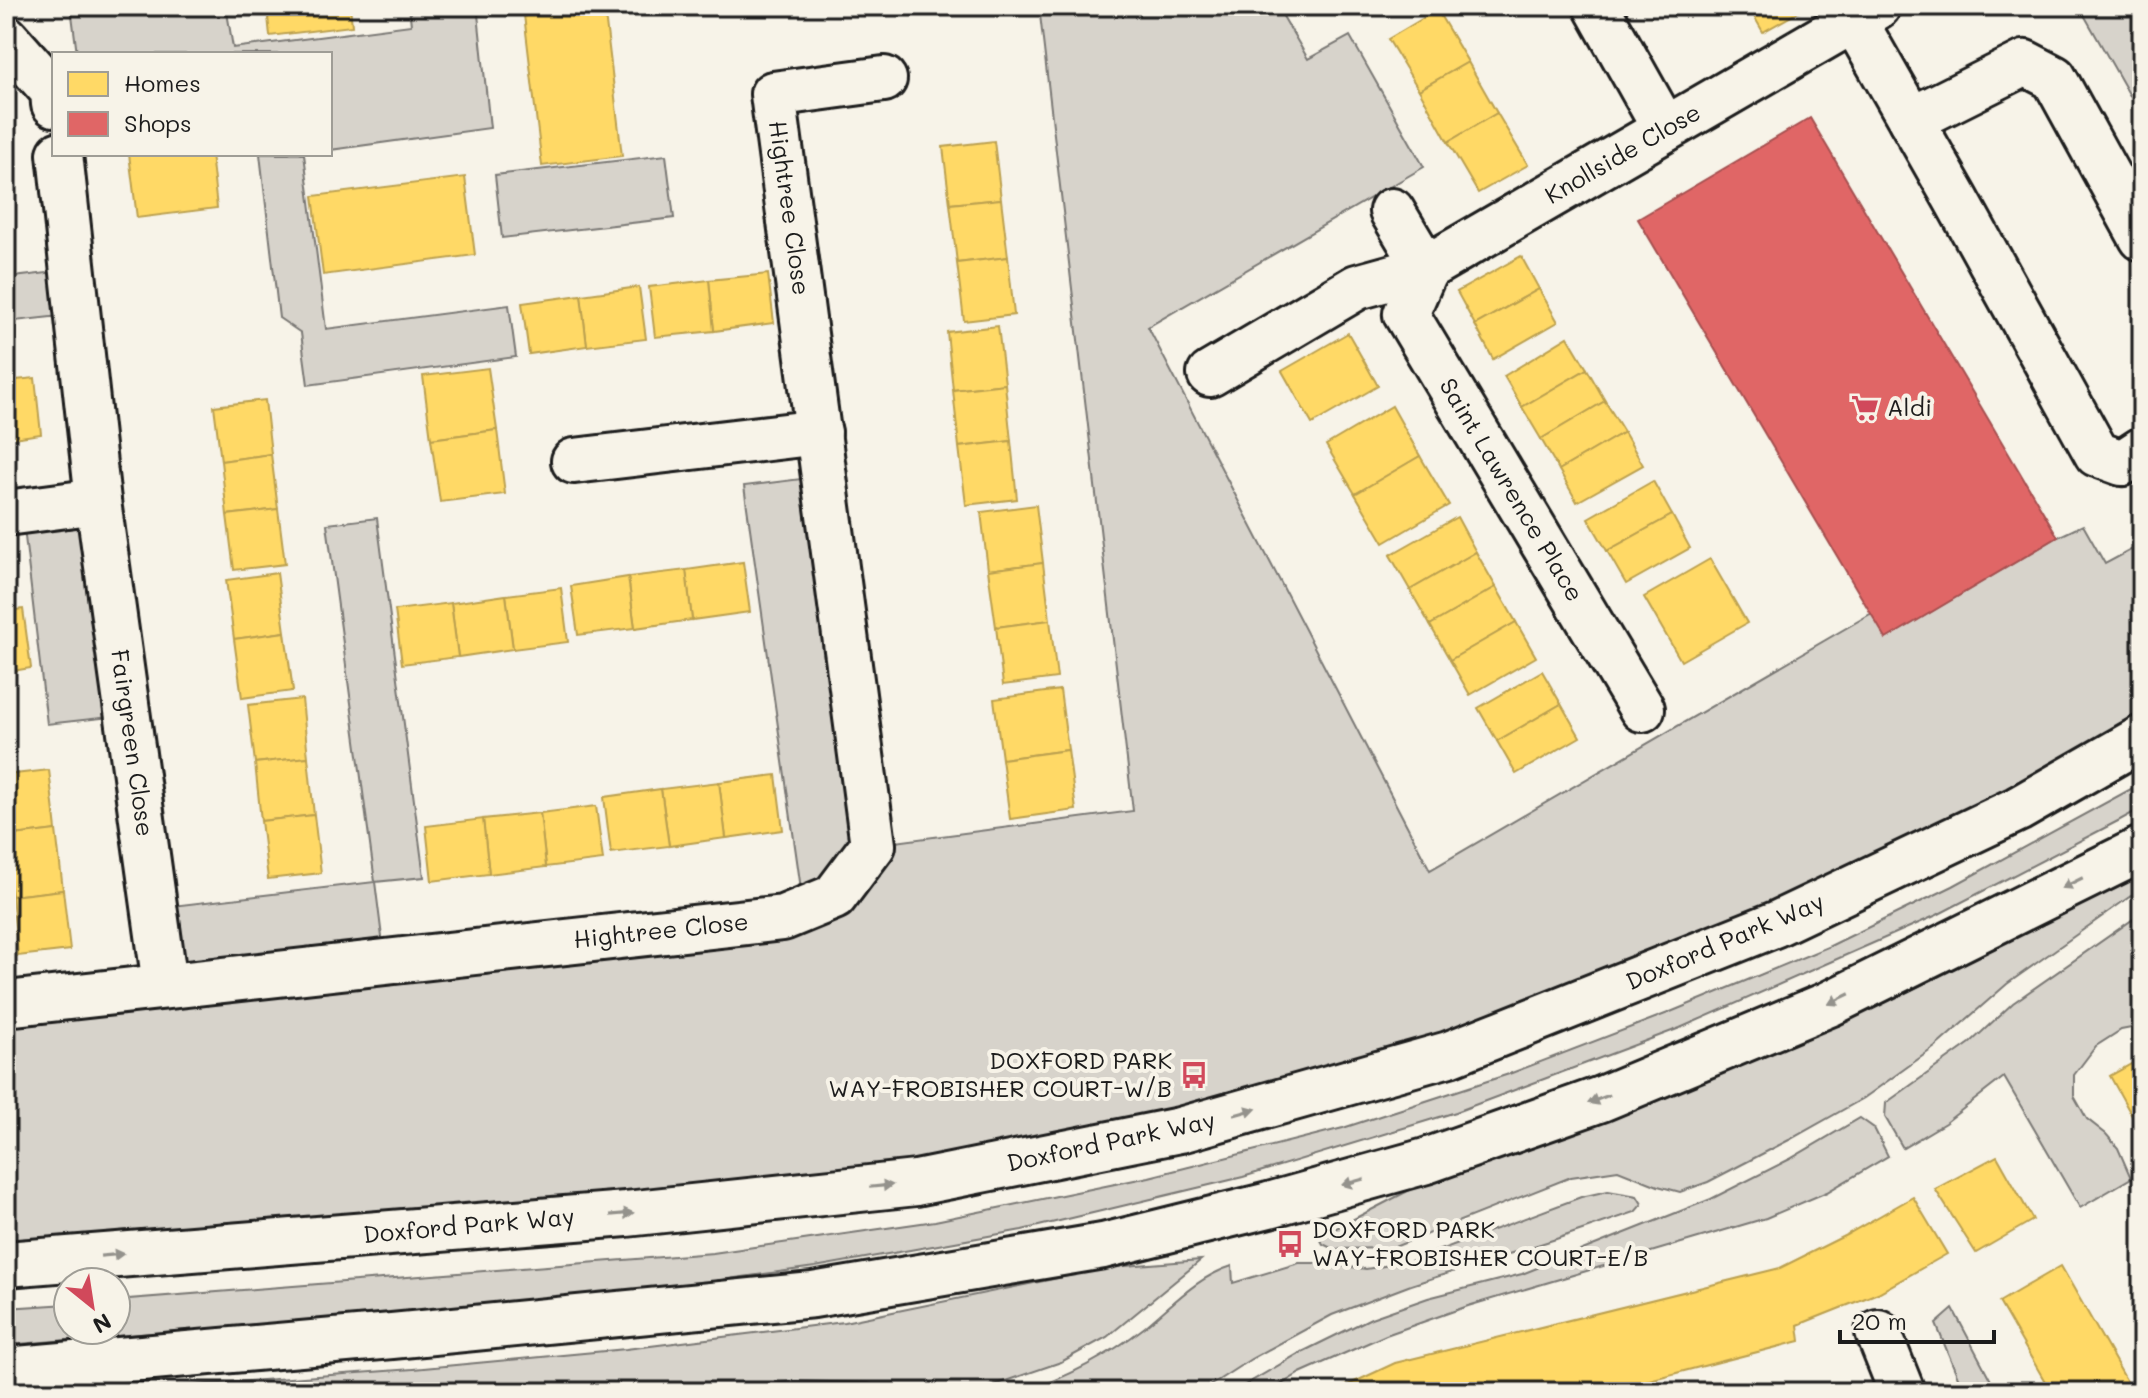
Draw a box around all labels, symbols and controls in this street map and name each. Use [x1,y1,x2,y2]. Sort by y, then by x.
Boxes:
legend [52,52,332,156]
text: Homes [124,67,201,98]
street label: Knollside Close [1539,96,1706,210]
text: Shops [124,107,192,138]
street label: Hightree Close [763,119,818,297]
street label: Saint Lawrence Place [1433,372,1591,606]
place label: Aldi [1887,391,1932,422]
supermarket icon: Aldi [1850,393,1880,423]
street label: Fairgreen Close [105,647,162,838]
one-way arrow [2061,877,2084,890]
street label: Doxford Park Way [1621,885,1828,996]
street label: Hightree Close [572,905,750,954]
one-way arrow [1828,992,1851,1006]
place label: DOXFORD PARK WAY-FROBISHER COURT-W/B [828,1044,1172,1103]
bus stop icon: DOXFORD PARK WAY-FROBISHER COURT-W/B [1179,1060,1209,1090]
one-way arrow [1587,1093,1611,1106]
street label: Doxford Park Way [1004,1103,1218,1178]
one-way arrow [1232,1105,1257,1117]
one-way arrow [1340,1176,1365,1188]
one-way arrow [868,1180,893,1193]
street label: Doxford Park Way [362,1200,576,1249]
one-way arrow [610,1207,635,1220]
place label: DOXFORD PARK WAY-FROBISHER COURT-E/B [1312,1213,1648,1272]
bus stop icon: DOXFORD PARK WAY-FROBISHER COURT-E/B [1275,1229,1305,1259]
one-way arrow [100,1248,125,1261]
north arrow [52,1266,132,1346]
scale bar [1840,1294,1994,1344]
text: 20 m [1852,1305,1907,1336]
text: N [88,1307,117,1340]

